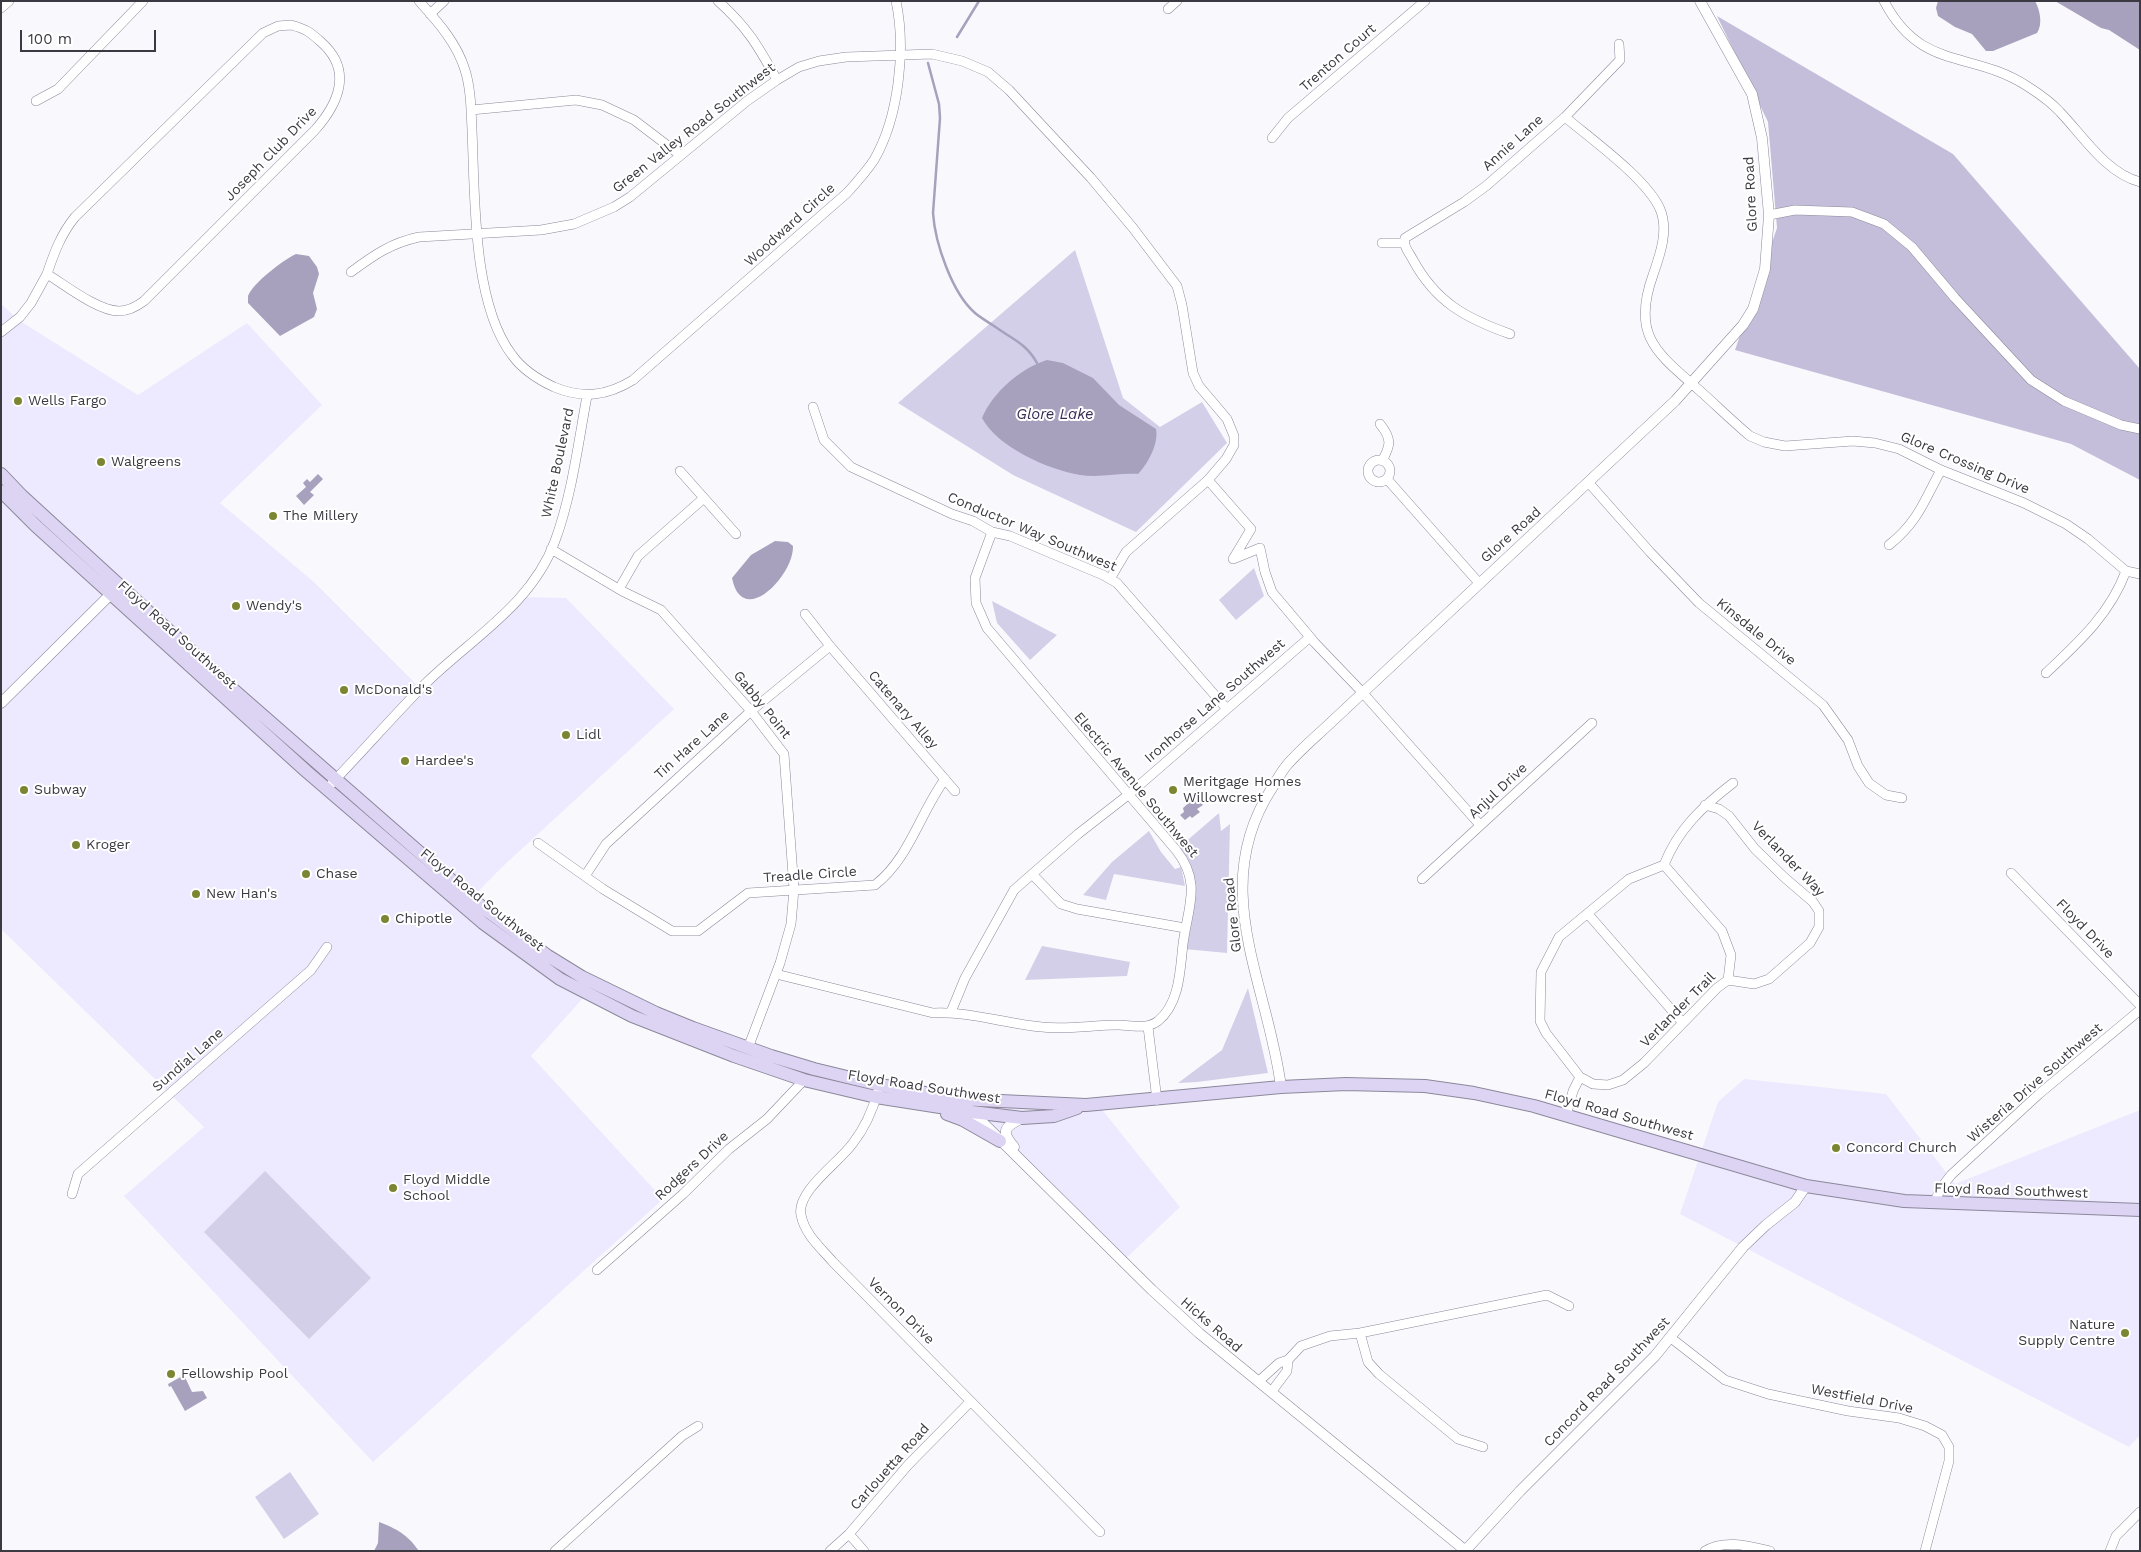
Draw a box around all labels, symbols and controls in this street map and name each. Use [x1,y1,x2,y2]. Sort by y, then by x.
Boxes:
scale bar [22,20,159,52]
street label: Trenton Court [1297,20,1379,96]
text: 100 m [28,30,72,48]
street label: Green Valley Road Southwest [609,59,779,197]
street label: Joseph Club Drive [222,103,320,205]
street label: Annie Lane [1479,111,1547,175]
street label: Glore Road [1741,156,1761,232]
street label: Woodward Circle [741,180,839,270]
place label: Wells Fargo [28,393,107,409]
marker: Wells Fargo [12,395,24,407]
street label: White Boulevard [538,406,578,520]
water label: Glore Lake [1016,406,1094,424]
street label: Glore Crossing Drive [1898,428,2032,498]
place label: Walgreens [111,454,181,470]
marker: Walgreens [95,456,107,468]
street label: Conductor Way Southwest [945,489,1119,575]
street label: Glore Road [1477,504,1545,566]
place label: The Millery [283,508,358,524]
marker: The Millery [267,510,279,522]
street label: Floyd Road Southwest [114,577,240,693]
street label: Kinsdale Drive [1713,595,1799,669]
place label: Wendy's [246,598,302,614]
marker: Wendy's [230,600,242,612]
street label: Ironhorse Lane Southwest [1141,635,1289,767]
street label: Catenary Alley [864,667,942,753]
street label: Gabby Point [730,668,794,742]
place label: McDonald's [354,682,432,698]
marker: McDonald's [338,684,350,696]
street label: Tin Hare Lane [651,707,733,783]
street label: Electric Avenue Southwest [1070,709,1202,861]
place label: Lidl [576,727,601,743]
marker: Lidl [560,729,572,741]
place label: Hardee's [415,753,474,769]
marker: Hardee's [399,755,411,767]
street label: Anjul Drive [1465,760,1531,822]
place label: Meritgage Homes Willowcrest [1183,774,1301,806]
place label: Subway [34,782,86,798]
marker: Subway [18,784,30,796]
marker: Meritgage Homes Willowcrest [1167,784,1179,796]
street label: Verlander Way [1748,818,1828,900]
place label: Kroger [86,837,130,853]
marker: Kroger [70,839,82,851]
street label: Floyd Road Southwest [417,845,547,955]
street label: Treadle Circle [763,863,857,887]
place label: Chase [316,866,358,882]
marker: Chase [300,868,312,880]
street label: Glore Road [1221,877,1245,953]
place label: New Han's [206,886,277,902]
marker: New Han's [190,888,202,900]
street label: Floyd Drive [2052,896,2118,962]
place label: Chipotle [395,911,452,927]
marker: Chipotle [379,913,391,925]
street label: Verlander Trail [1637,969,1719,1051]
street label: Wisteria Drive Southwest [1964,1020,2106,1146]
street label: Sundial Lane [149,1025,227,1095]
street label: Floyd Road Southwest [847,1067,1001,1107]
street label: Floyd Road Southwest [1543,1086,1695,1144]
street label: Rodgers Drive [652,1128,732,1204]
place label: Concord Church [1846,1140,1957,1156]
marker: Concord Church [1830,1142,1842,1154]
place label: Floyd Middle School [403,1172,490,1204]
street label: Floyd Road Southwest [1934,1180,2088,1202]
marker: Floyd Middle School [387,1182,399,1194]
street label: Vernon Drive [864,1274,938,1348]
street label: Hicks Road [1177,1294,1245,1356]
street label: Concord Road Southwest [1540,1314,1674,1450]
place label: Nature Supply Centre [2018,1317,2115,1350]
marker: Nature Supply Centre [2119,1327,2131,1339]
place label: Fellowship Pool [181,1366,288,1382]
marker: Fellowship Pool [165,1368,177,1380]
street label: Westfield Drive [1809,1381,1915,1417]
street label: Carlouetta Road [847,1420,933,1514]

